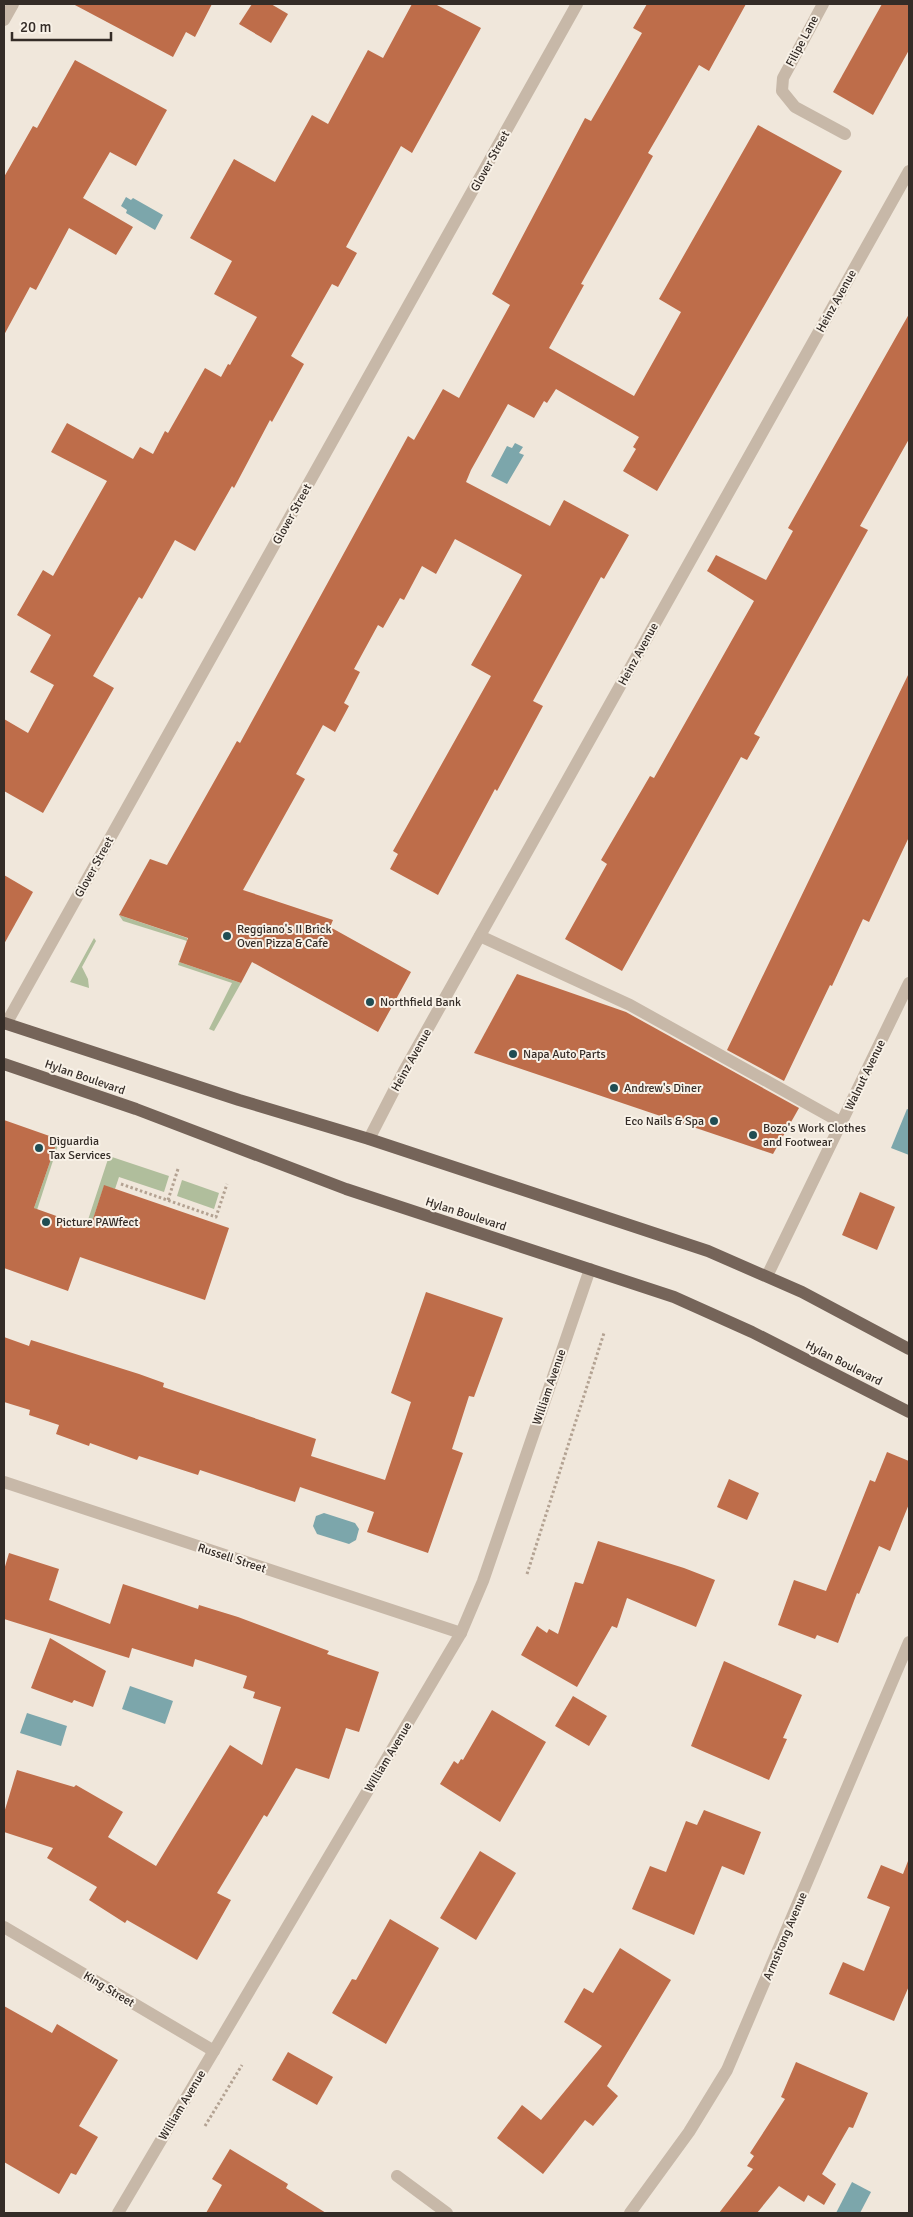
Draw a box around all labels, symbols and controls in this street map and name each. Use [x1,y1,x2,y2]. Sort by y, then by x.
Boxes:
scale bar [12,10,111,42]
street label: Filipe Lane [783,13,822,69]
text: 20 m [20,18,51,36]
street label: Glover Street [468,128,513,194]
street label: Heinz Avenue [813,267,860,335]
street label: Glover Street [270,481,315,547]
street label: Heinz Avenue [615,620,662,688]
street label: Glover Street [72,834,117,900]
place label: Reggiano's II Brick Oven Pizza & Cafe [237,922,331,951]
marker: Reggiano's II Brick Oven Pizza & Cafe [221,930,233,942]
place label: Northfield Bank [380,995,461,1010]
marker: Northfield Bank [364,996,376,1008]
street label: Heinz Avenue [388,1026,435,1094]
street label: Walnut Avenue [842,1037,889,1113]
place label: Napa Auto Parts [523,1047,606,1062]
marker: Napa Auto Parts [507,1048,519,1060]
street label: Hylan Boulevard [43,1057,127,1098]
place label: Andrew's Diner [624,1081,702,1096]
marker: Andrew's Diner [608,1082,620,1094]
place label: Eco Nails & Spa [625,1114,704,1129]
marker: Eco Nails & Spa [708,1115,720,1127]
place label: Bozo's Work Clothes and Footwear [763,1121,866,1150]
marker: Bozo's Work Clothes and Footwear [747,1129,759,1141]
place label: Diguardia Tax Services [49,1134,111,1163]
marker: Diguardia Tax Services [33,1142,45,1154]
street label: Hylan Boulevard [424,1194,508,1235]
place label: Picture PAWfect [56,1215,138,1230]
marker: Picture PAWfect [40,1216,52,1228]
street label: Hylan Boulevard [803,1338,885,1389]
street label: William Avenue [529,1347,569,1427]
street label: Russell Street [196,1540,268,1577]
street label: William Avenue [362,1719,415,1795]
street label: Armstrong Avenue [760,1890,811,1983]
street label: King Street [80,1968,137,2011]
street label: William Avenue [156,2067,209,2143]

